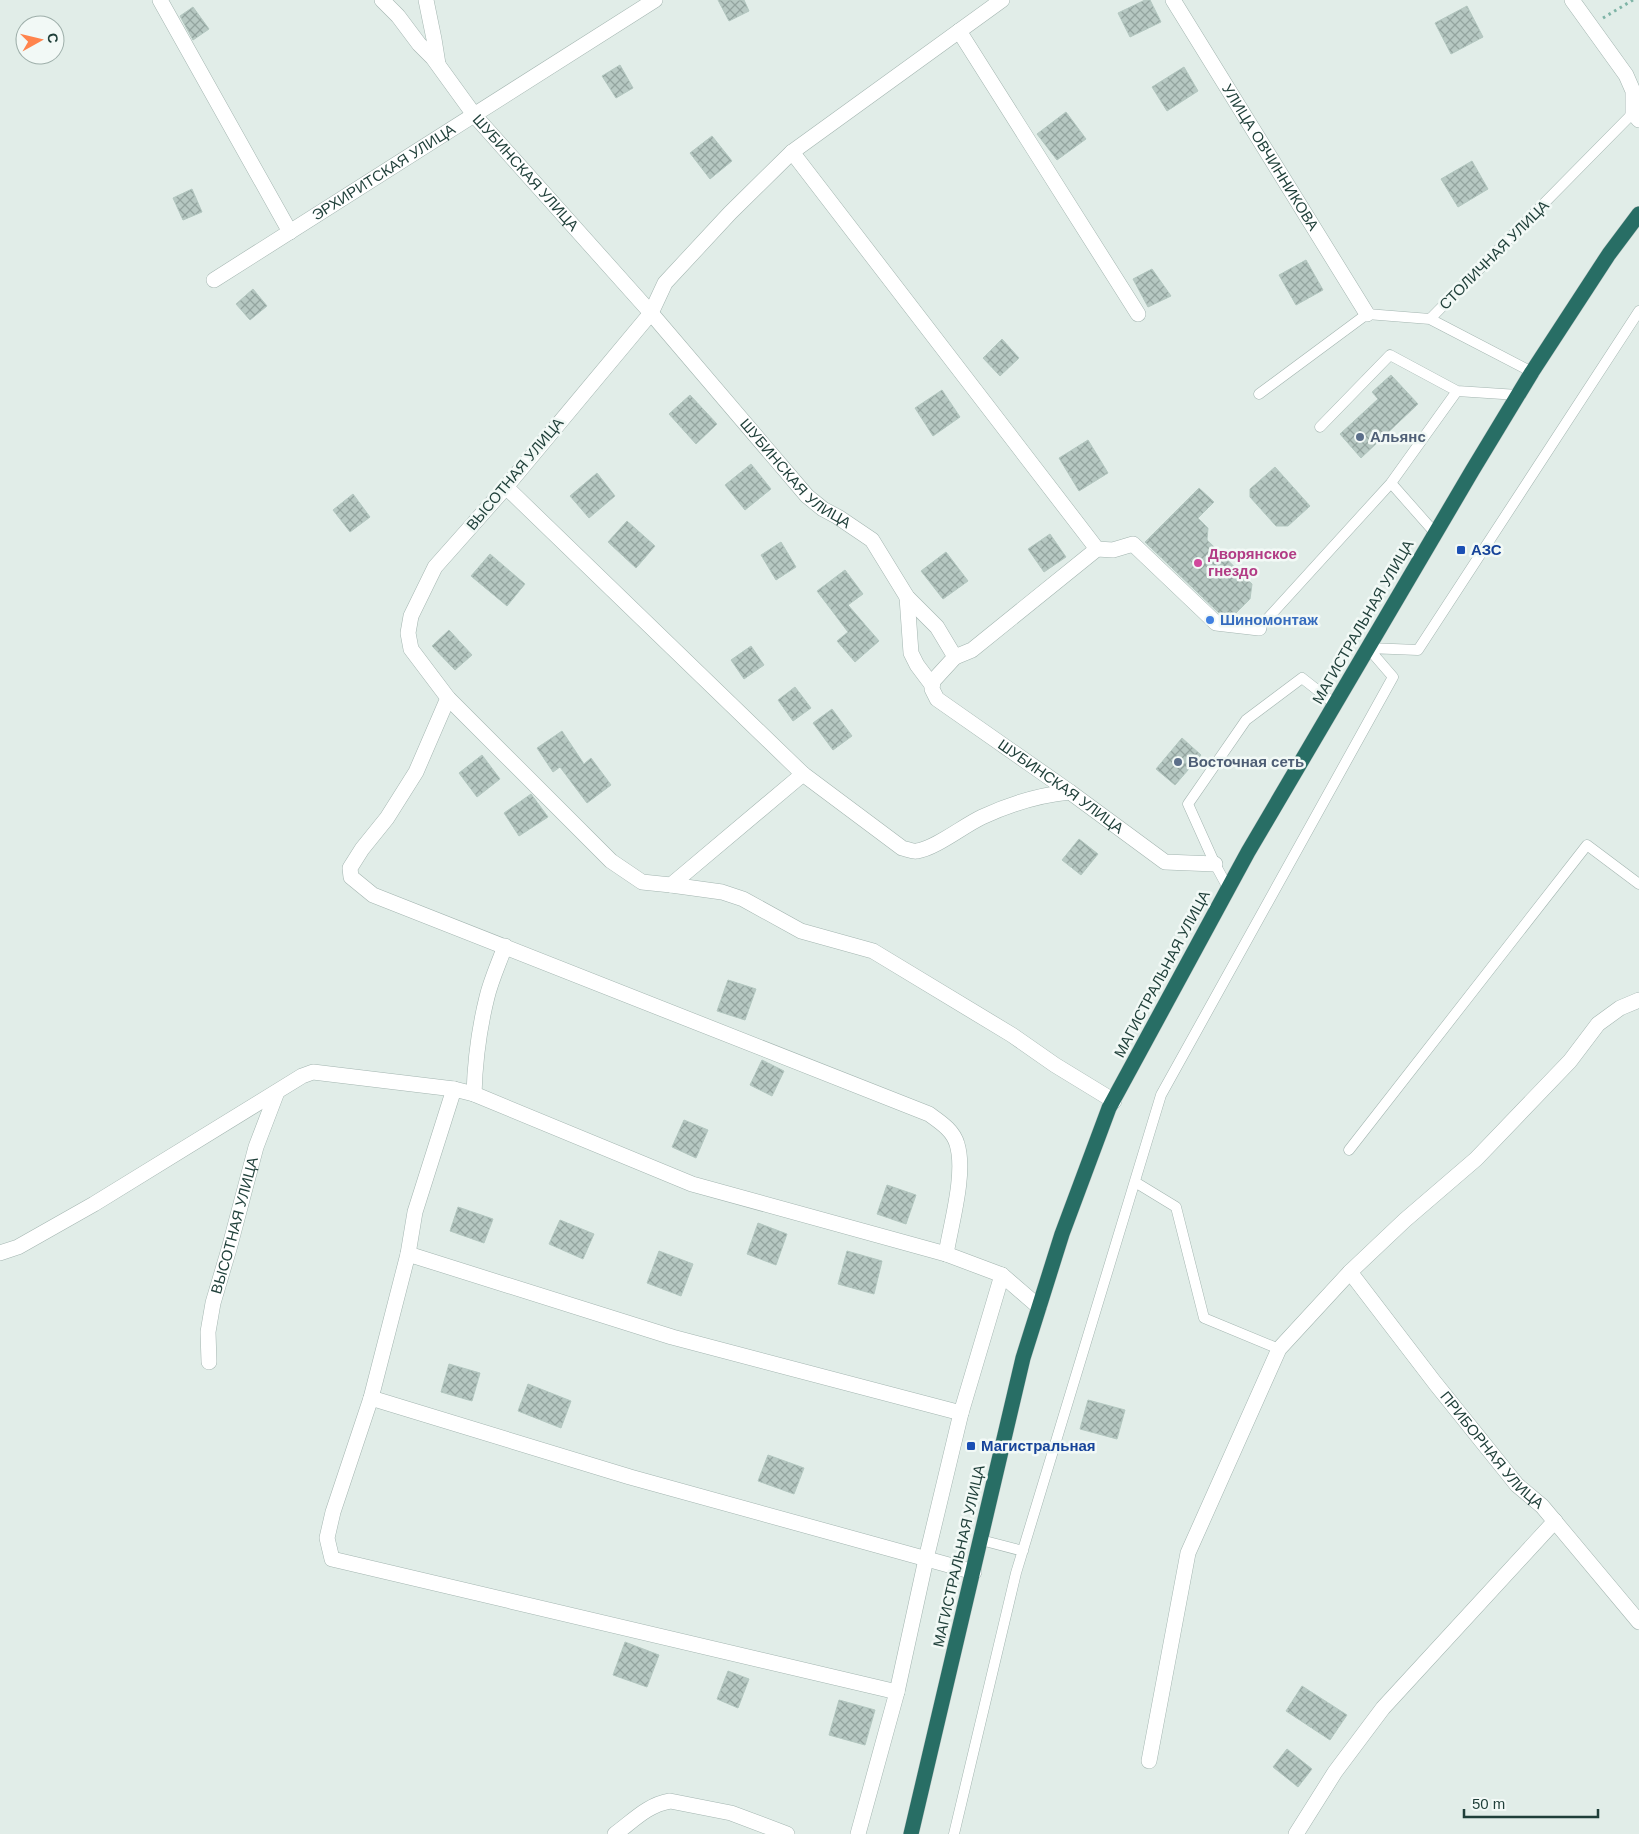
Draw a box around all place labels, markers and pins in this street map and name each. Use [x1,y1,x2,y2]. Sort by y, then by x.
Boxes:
place label: Альянс [1370,428,1426,445]
marker: Альянс [1354,431,1366,443]
place label: АЗС [1471,541,1502,558]
marker: АЗС [1455,544,1467,556]
place label: Дворянское гнездо [1208,545,1297,579]
marker: Дворянское гнездо [1192,557,1204,569]
place label: Шиномонтаж [1220,611,1318,628]
marker: Шиномонтаж [1204,614,1216,626]
place label: Восточная сеть [1188,753,1304,770]
marker: Восточная сеть [1172,756,1184,768]
place label: Магистральная [981,1437,1096,1454]
marker: Магистральная [965,1440,977,1452]

